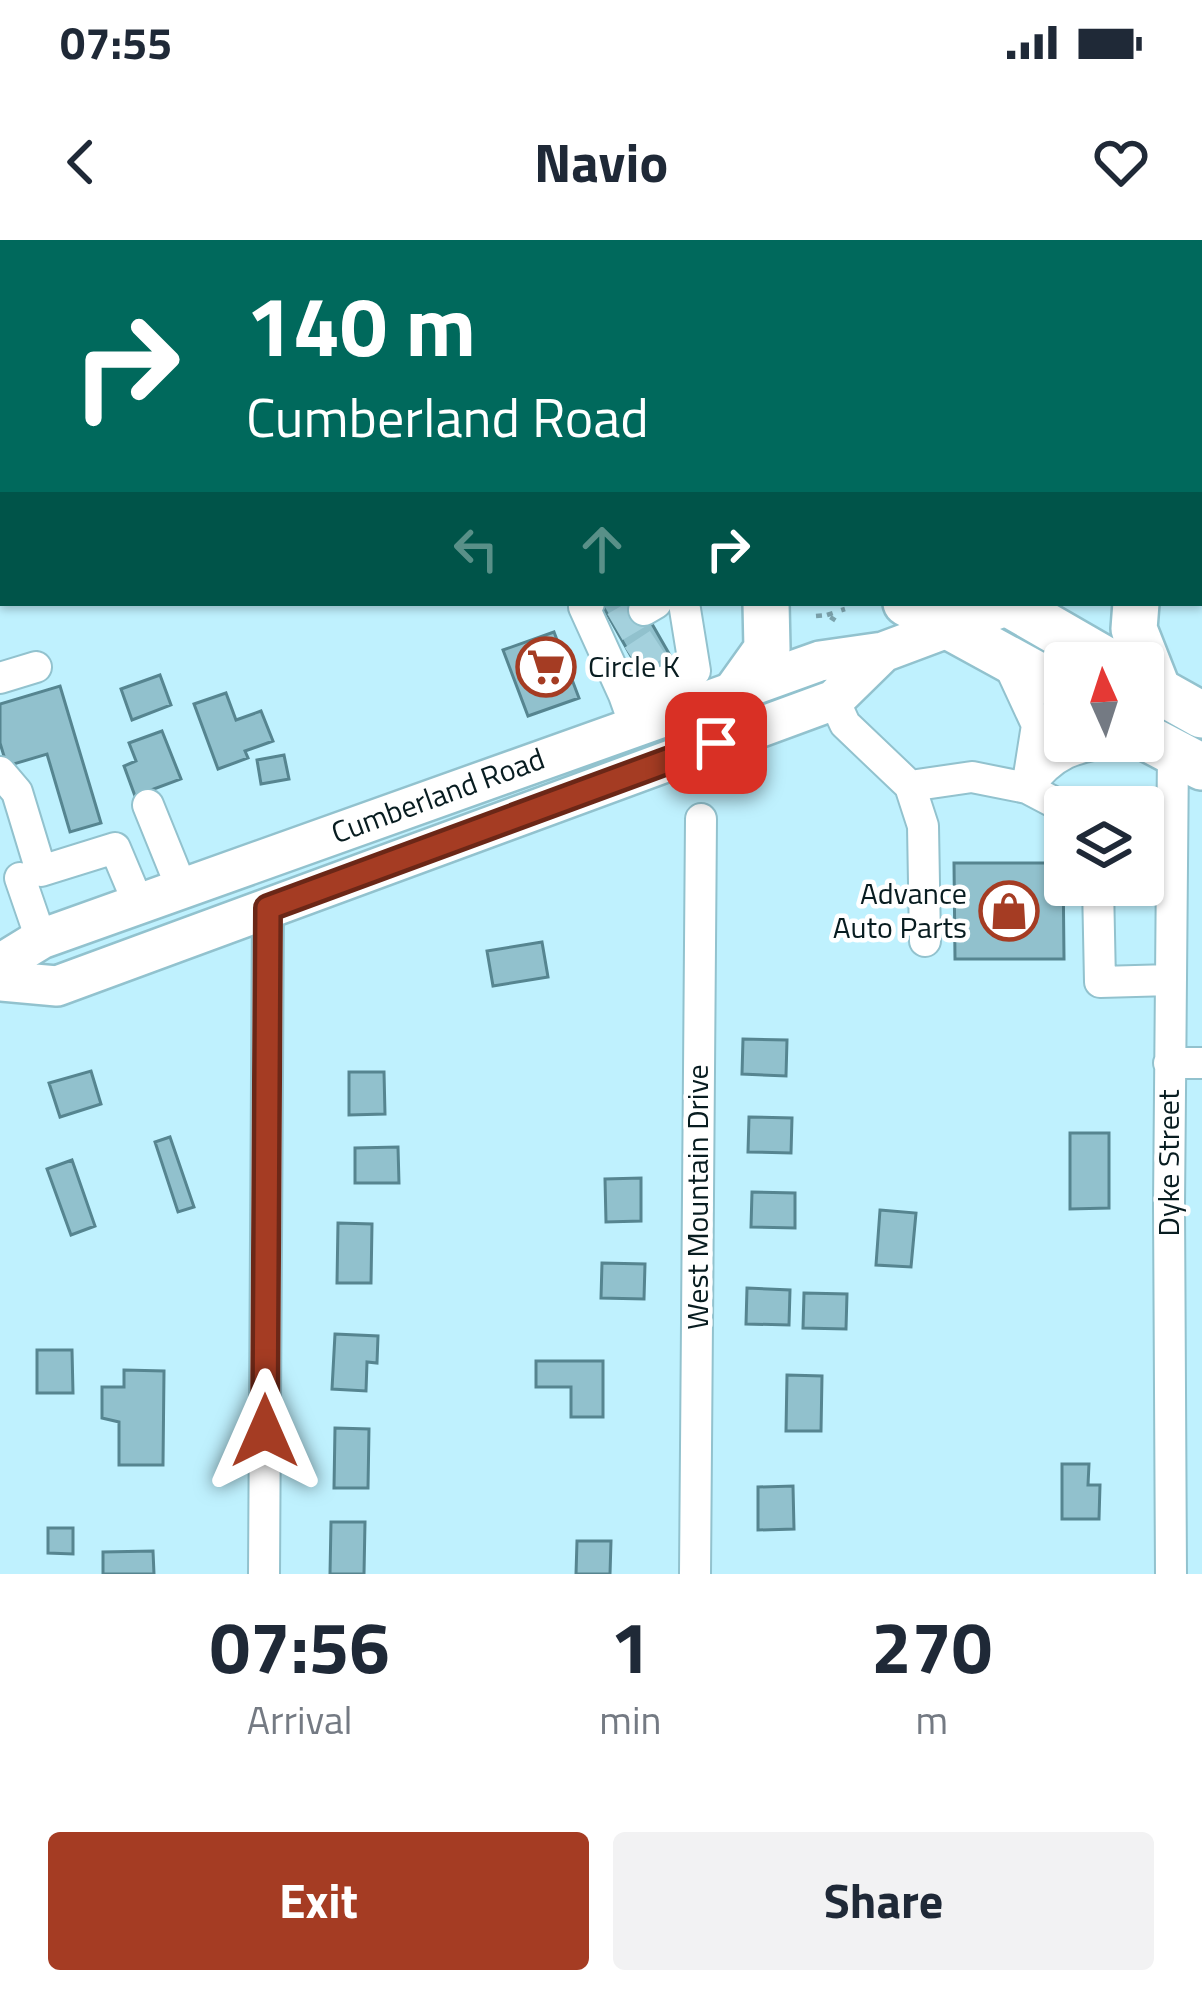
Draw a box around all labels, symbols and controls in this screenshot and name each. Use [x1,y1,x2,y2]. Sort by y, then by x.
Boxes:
text: 07:55 [60,8,172,76]
text: Navio [534,121,668,203]
icon: back [48,129,114,195]
icon: heart [1088,129,1154,195]
text: 140 m [246,261,476,389]
icon: right [48,288,204,444]
text: Cumberland Road [246,376,649,458]
icon: left [443,516,509,582]
icon: ahead [569,516,635,582]
icon: right [695,516,761,582]
supermarket icon: Circle K [515,636,577,698]
north arrow [1044,642,1164,762]
map controls [1044,642,1164,906]
place label: Circle K [588,643,680,689]
pin [665,692,767,794]
icon: arrive [683,710,749,776]
street label: Cumberland Road [325,735,551,855]
button: layers [1044,786,1164,906]
place label: Advance Auto Parts [833,870,967,950]
shop icon: Advance Auto Parts [978,880,1040,942]
street label: West Mountain Drive [674,1064,720,1330]
street label: Dyke Street [1145,1089,1191,1236]
position arrow [202,1368,328,1494]
text: 07:56 [210,1591,390,1701]
text: 1 [610,1591,651,1701]
text: 270 [871,1591,992,1701]
text: Arrival [247,1690,353,1749]
text: min [599,1690,661,1749]
text: m [915,1690,948,1749]
button: Exit [48,1832,589,1970]
button: Share [613,1832,1154,1970]

